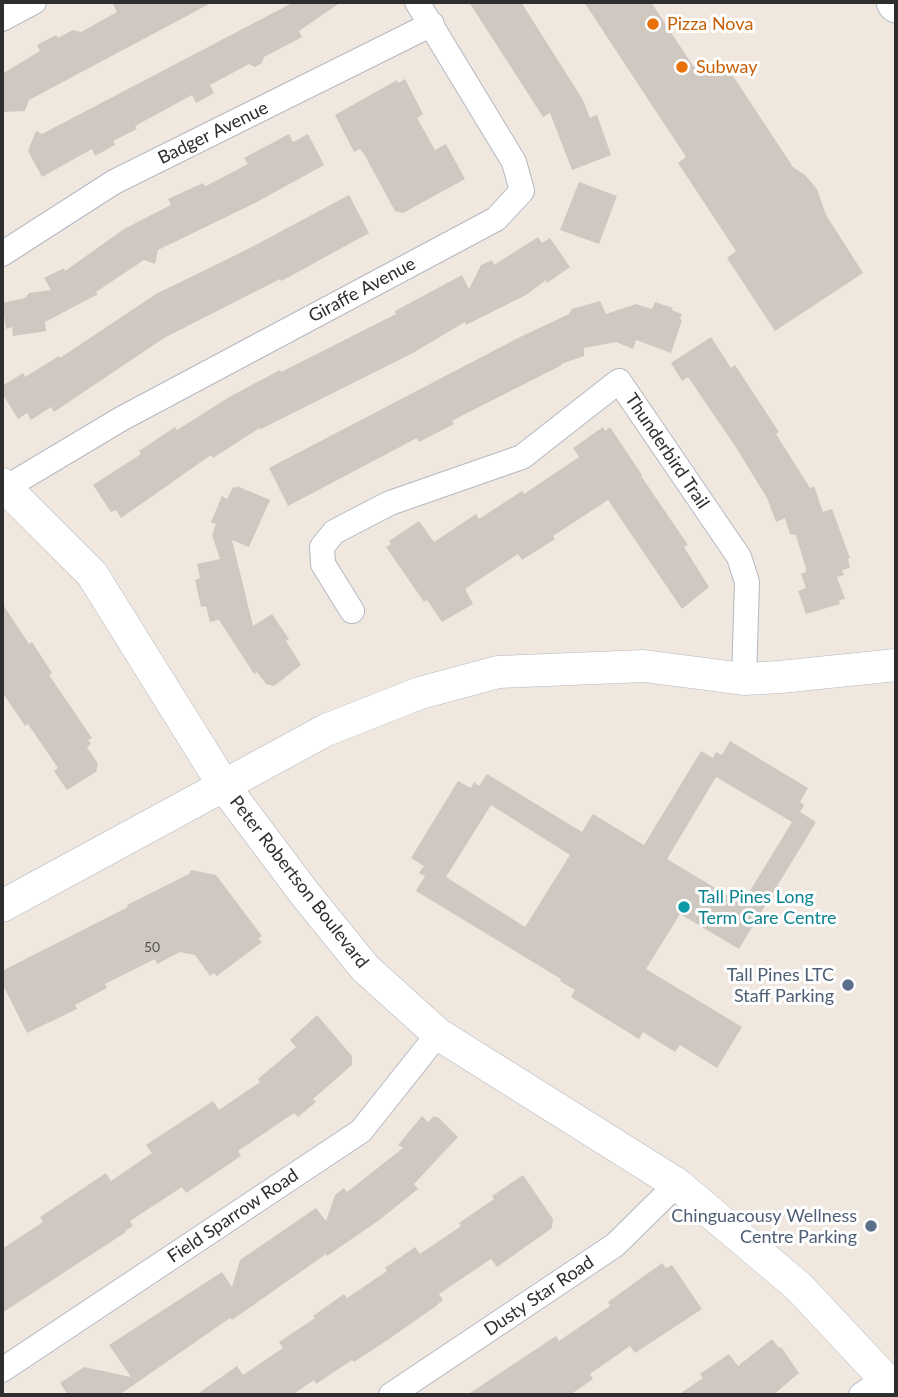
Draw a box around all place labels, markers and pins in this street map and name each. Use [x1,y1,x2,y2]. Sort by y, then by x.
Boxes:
place label: Pizza Nova [667,13,753,35]
marker: Pizza Nova [645,16,661,32]
place label: Subway [696,56,758,78]
marker: Subway [674,59,690,75]
place label: Tall Pines Long Term Care Centre [698,886,837,928]
marker: Tall Pines Long Term Care Centre [676,899,692,915]
place label: Tall Pines LTC Staff Parking [727,964,834,1006]
marker: Tall Pines LTC Staff Parking [840,977,856,993]
place label: Chinguacousy Wellness Centre Parking [671,1205,857,1248]
marker: Chinguacousy Wellness Centre Parking [863,1218,879,1234]

